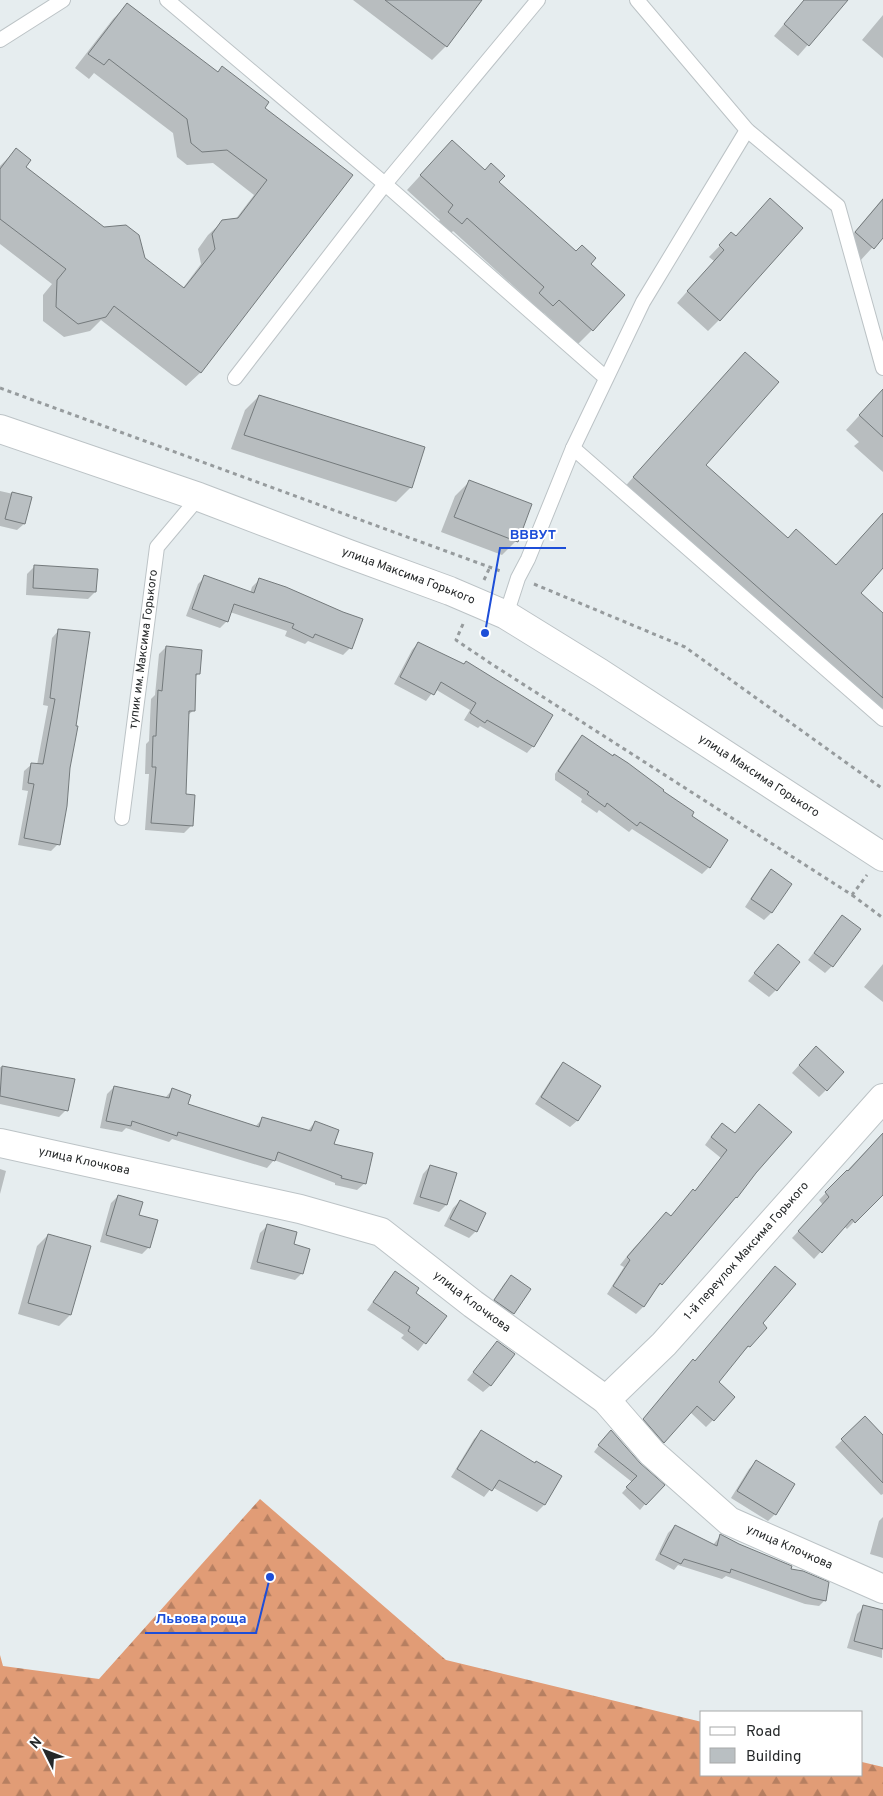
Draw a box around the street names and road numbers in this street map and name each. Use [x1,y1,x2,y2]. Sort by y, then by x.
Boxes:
street label: улица Максима Горького [339,544,478,609]
street label: тупик им. Максима Горького [126,568,162,730]
street label: улица Максима Горького [695,731,823,822]
street label: улица Клочкова [37,1144,131,1179]
street label: 1-й переулок Максима Горького [681,1178,813,1324]
street label: улица Клочкова [430,1268,514,1336]
street label: улица Клочкова [743,1521,835,1574]

